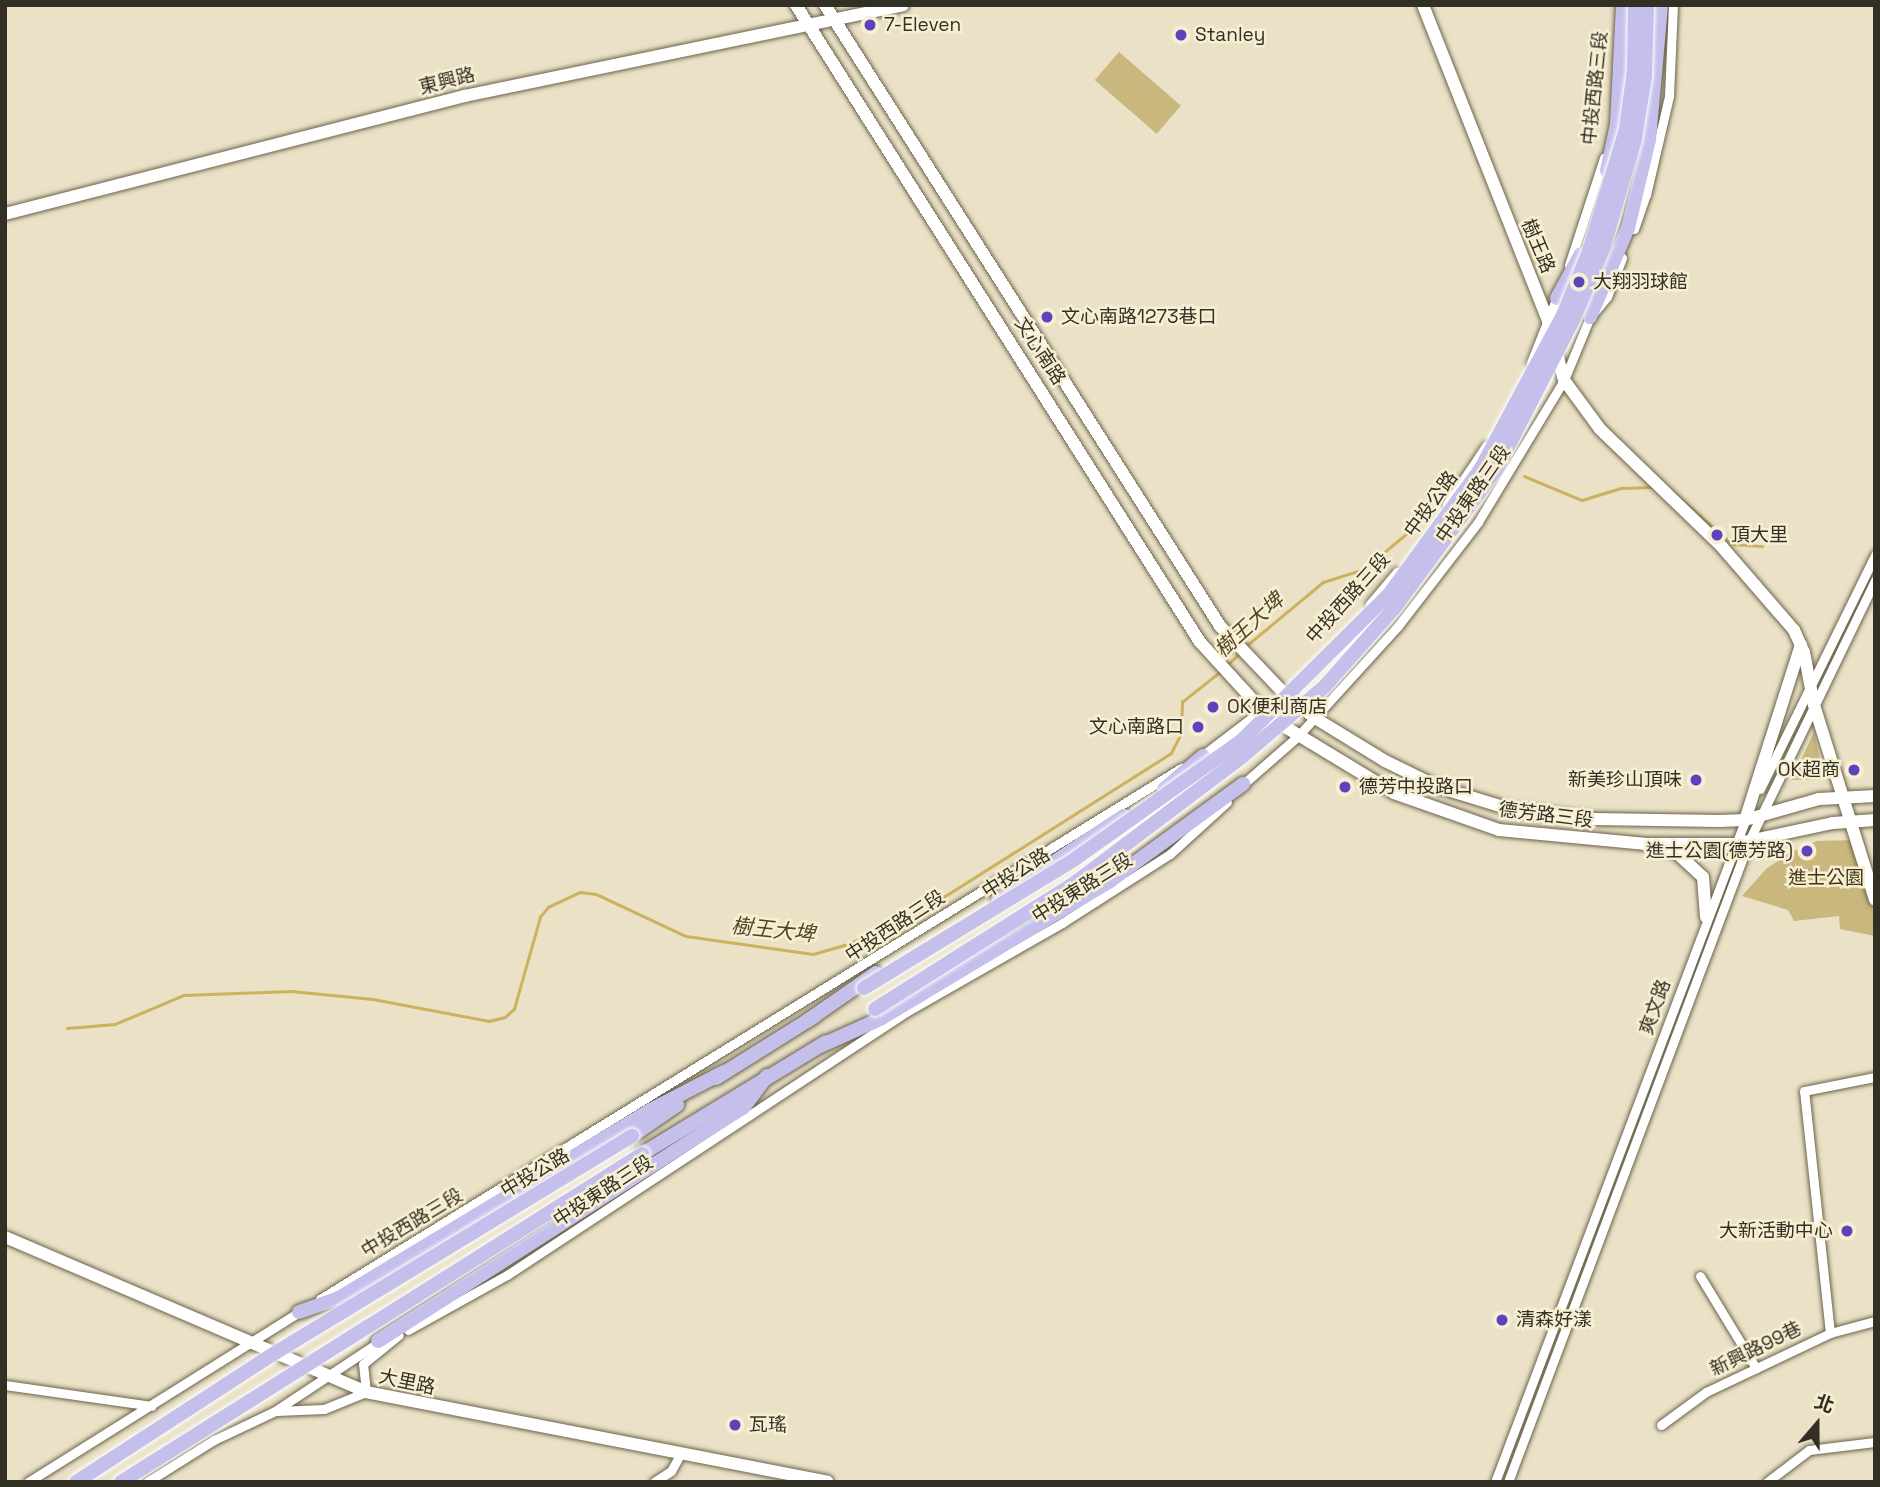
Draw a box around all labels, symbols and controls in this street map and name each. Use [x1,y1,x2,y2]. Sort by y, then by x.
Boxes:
place label: 7-Eleven [884,14,961,36]
marker: 7-Eleven [862,17,878,33]
place label: Stanley [1195,24,1265,46]
marker: Stanley [1173,27,1189,43]
street label: 中投西路三段 [1578,30,1612,146]
street label: 東興路 [417,63,477,99]
street label: 樹王路 [1516,215,1560,277]
place label: 大翔羽球館 [1593,271,1688,293]
marker: 大翔羽球館 [1571,274,1587,290]
place label: 文心南路1273巷口 [1061,306,1216,328]
marker: 文心南路1273巷口 [1039,309,1055,325]
street label: 文心南路 [1010,313,1070,389]
street label: 中投東路三段 [1431,441,1515,547]
street label: 中投公路 [1399,467,1463,541]
place label: 頂大里 [1731,524,1788,546]
marker: 頂大里 [1709,527,1725,543]
street label: 中投西路三段 [1301,548,1395,648]
water label: 樹王大埤 [1209,588,1289,662]
place label: OK便利商店 [1227,696,1327,718]
marker: OK便利商店 [1205,699,1221,715]
place label: 文心南路口 [1089,716,1184,738]
marker: 文心南路口 [1190,719,1206,735]
place label: OK超商 [1778,759,1840,781]
marker: OK超商 [1846,762,1862,778]
place label: 新美珍山頂味 [1568,769,1682,791]
marker: 新美珍山頂味 [1688,772,1704,788]
place label: 德芳中投路口 [1359,776,1473,798]
marker: 德芳中投路口 [1337,779,1353,795]
street label: 德芳路三段 [1497,798,1595,832]
place label: 進士公園(德芳路) [1646,840,1793,862]
street label: 中投公路 [978,843,1054,903]
marker: 進士公園(德芳路) [1799,843,1815,859]
street label: 中投東路三段 [1028,848,1136,928]
park label: 進士公園 [1788,867,1864,889]
street label: 中投西路三段 [841,885,949,967]
water label: 樹王大埤 [730,913,816,947]
street label: 爽文路 [1635,976,1675,1038]
street label: 中投公路 [497,1144,573,1202]
street label: 中投東路三段 [549,1150,657,1232]
street label: 中投西路三段 [357,1184,467,1262]
place label: 大新活動中心 [1719,1220,1833,1242]
marker: 大新活動中心 [1839,1223,1855,1239]
place label: 清森好漾 [1516,1309,1592,1331]
marker: 清森好漾 [1494,1312,1510,1328]
street label: 新興路99巷 [1706,1317,1806,1381]
street label: 大里路 [377,1365,437,1399]
north arrow [1782,1389,1852,1459]
text: 北 [1811,1389,1838,1419]
place label: 瓦瑤 [749,1414,787,1436]
marker: 瓦瑤 [727,1417,743,1433]

